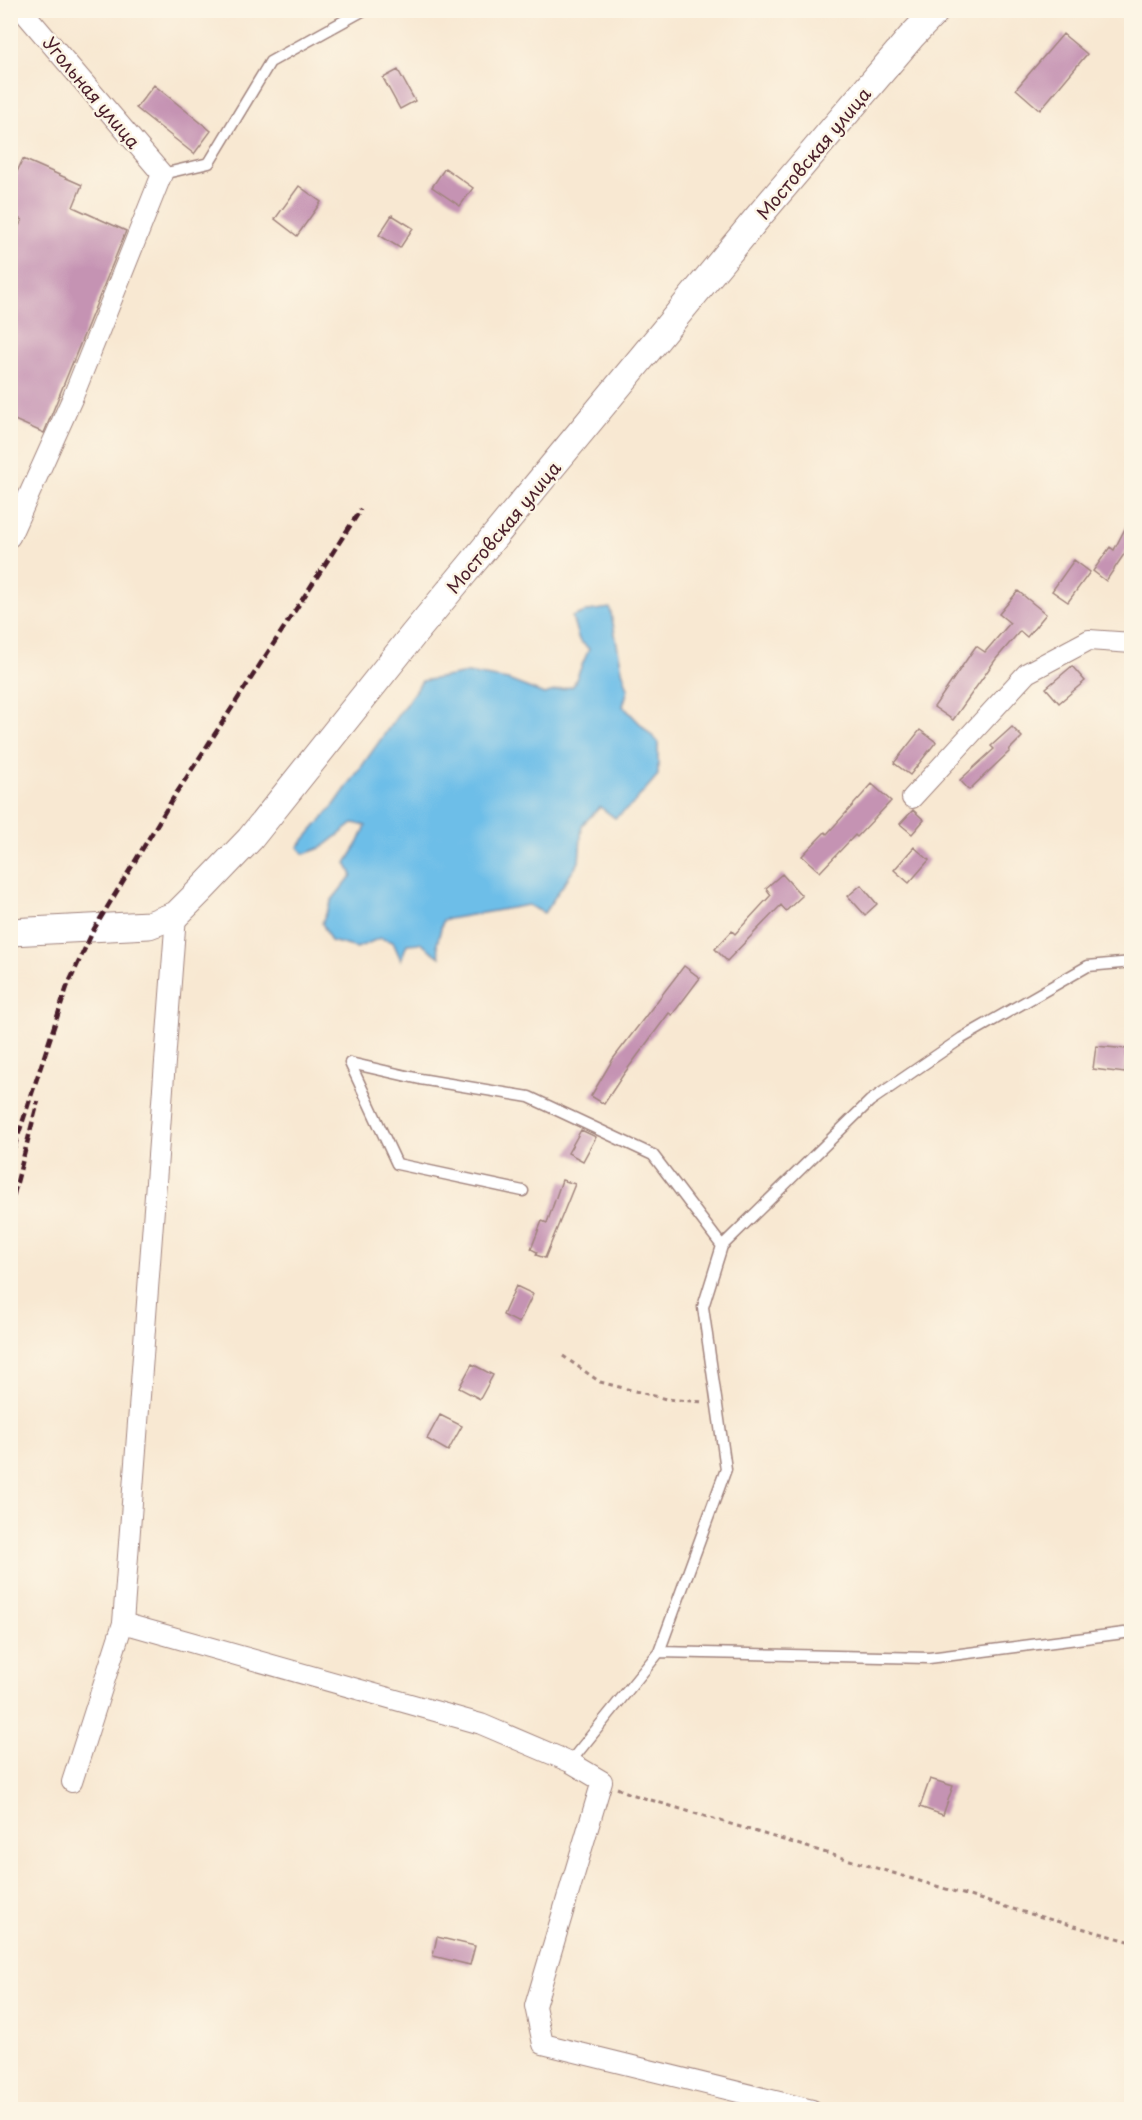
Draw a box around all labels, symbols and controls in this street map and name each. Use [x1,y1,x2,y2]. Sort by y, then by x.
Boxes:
street label: Угольная улица [37,30,148,155]
street label: Мостовская улица [749,80,877,225]
street label: Мостовская улица [439,454,567,599]

